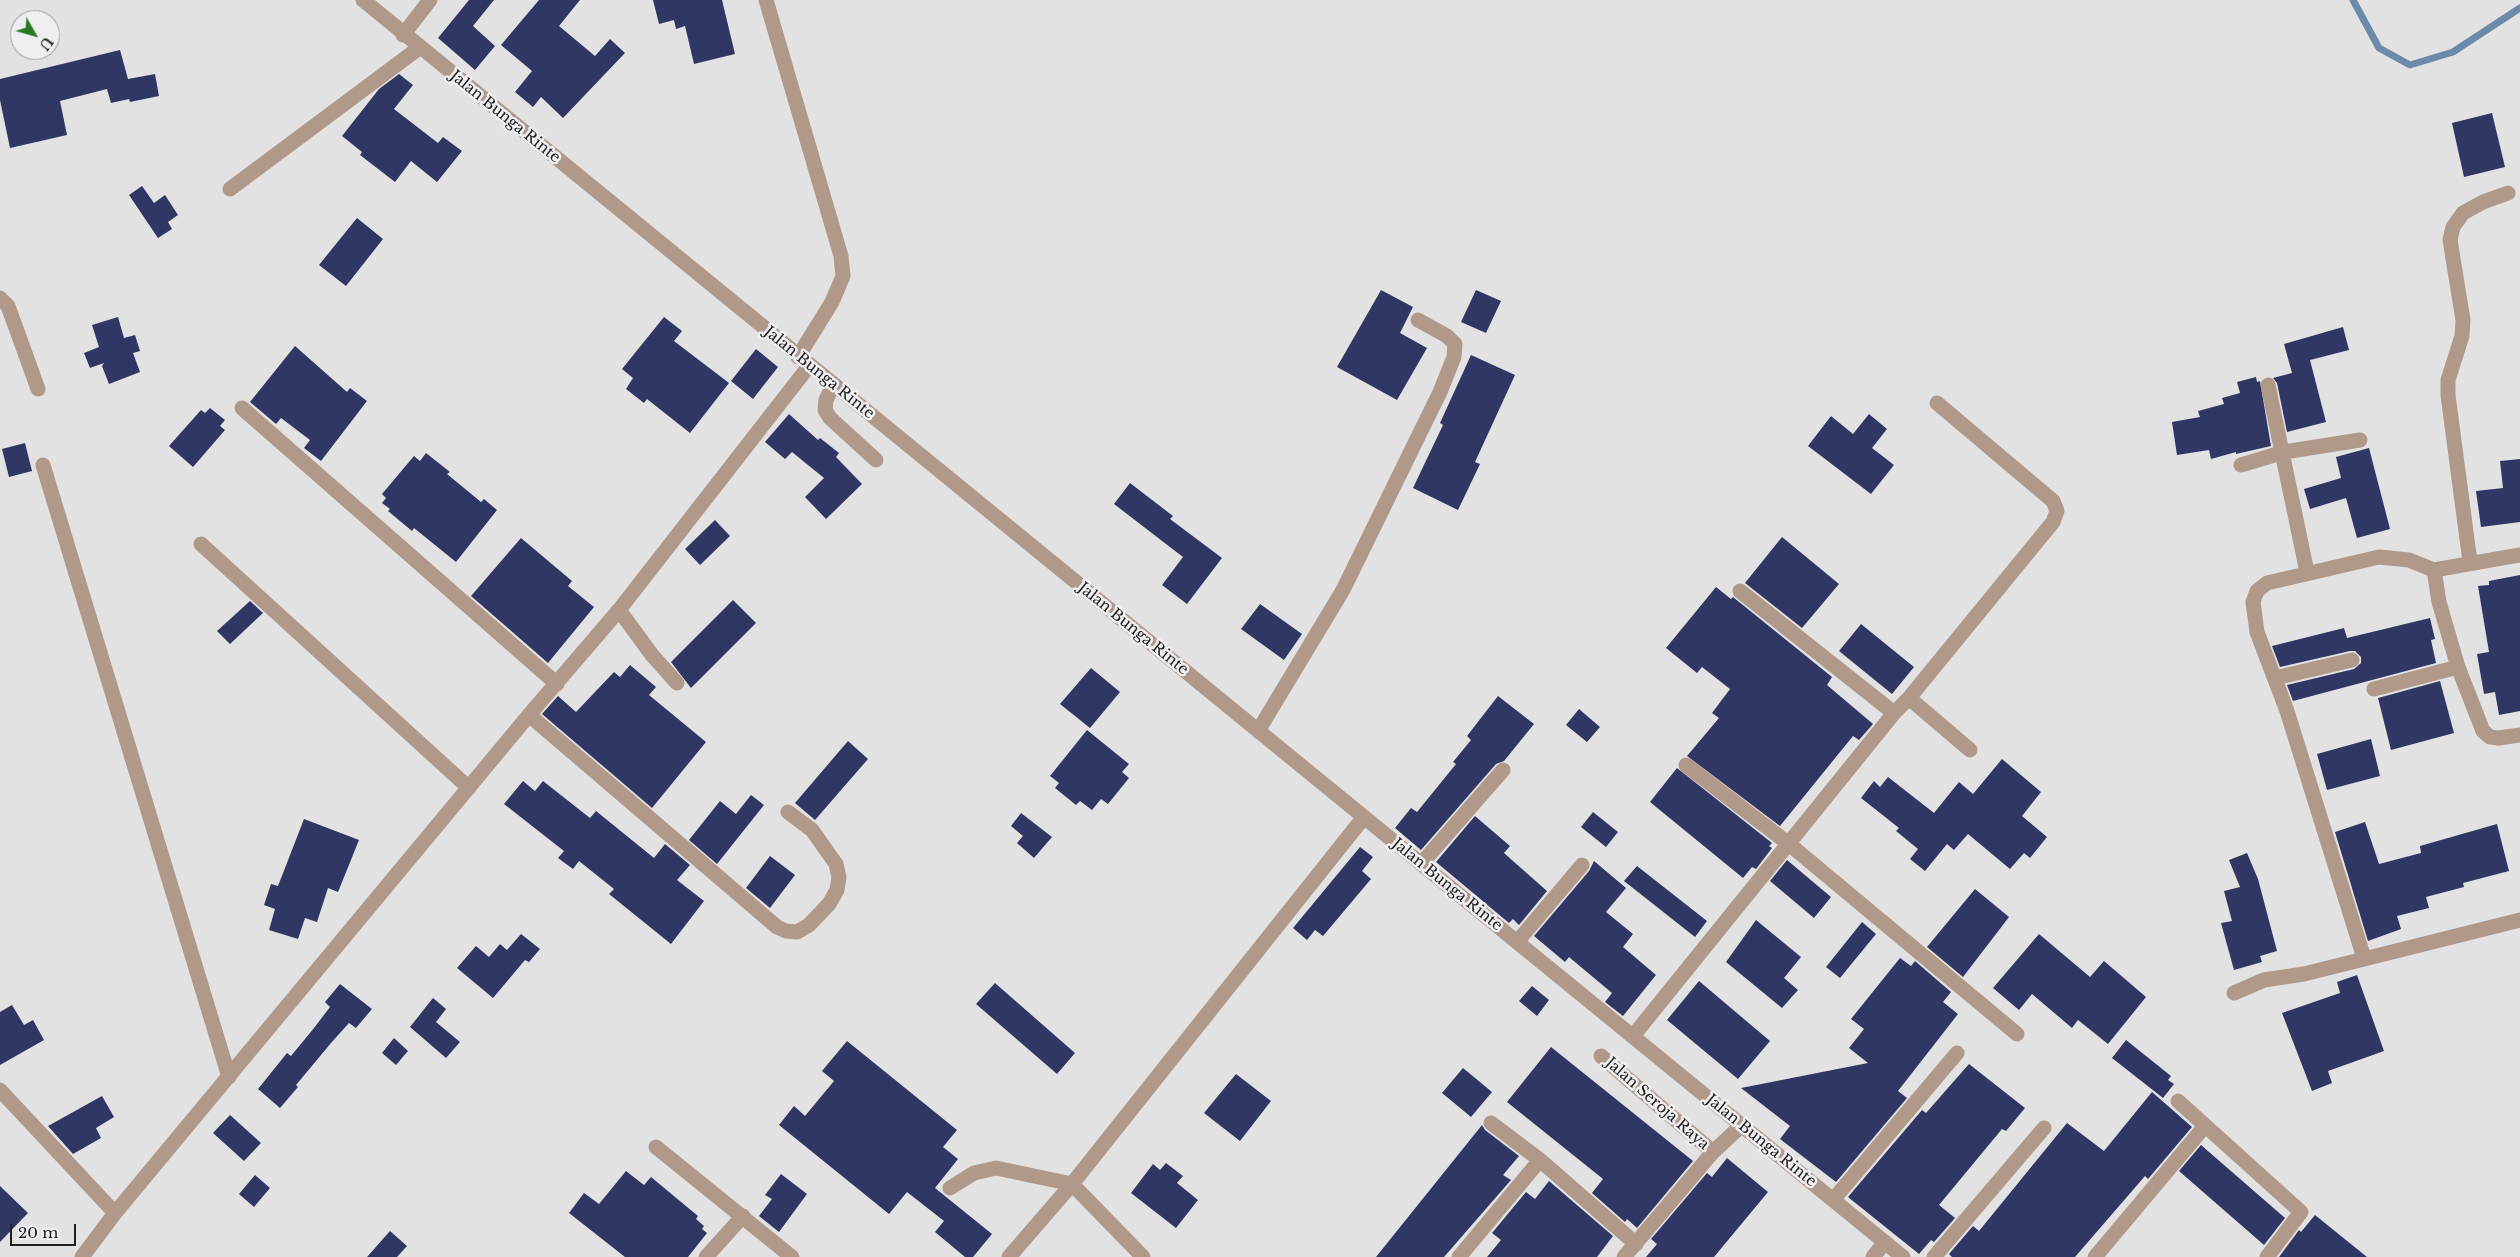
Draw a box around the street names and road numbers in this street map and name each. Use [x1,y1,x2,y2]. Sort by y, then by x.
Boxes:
street label: Jalan Bunga Rinte [446,67,564,167]
street label: Jalan Bunga Rinte [760,323,878,423]
street label: Jalan Bunga Rinte [1074,579,1192,679]
street label: Jalan Bunga Rinte [1388,835,1506,935]
street label: Jalan Seroja Raya [1602,1054,1712,1154]
street label: Jalan Bunga Rinte [1702,1091,1820,1191]

